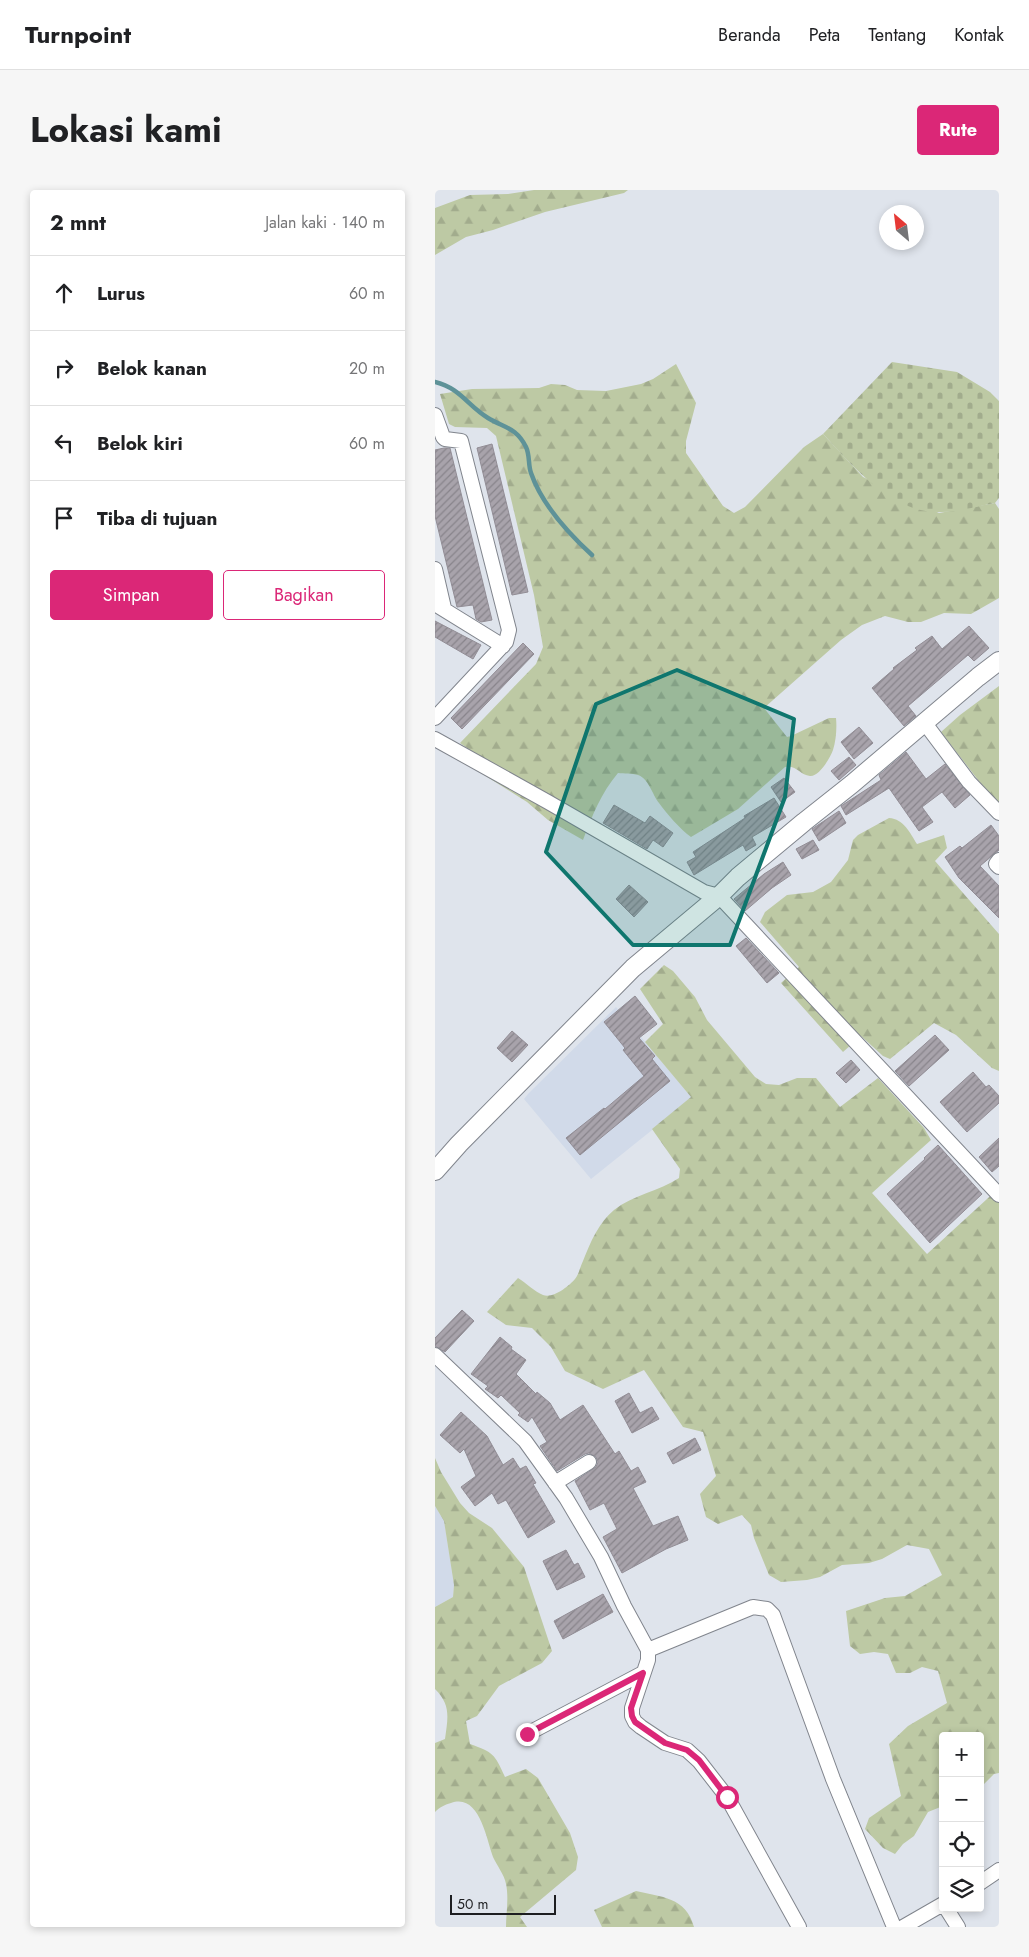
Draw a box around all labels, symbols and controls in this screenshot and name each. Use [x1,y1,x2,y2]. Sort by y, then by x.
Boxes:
text: Turnpoint [25,17,131,52]
text: Beranda [718,22,781,48]
text: Peta [809,22,840,48]
text: Tentang [868,22,926,48]
text: Kontak [954,22,1004,48]
text: Lokasi kami [30,105,222,155]
button: Rute [917,105,999,155]
north arrow [879,205,924,250]
text: 2 mnt [50,208,106,238]
text: Jalan kaki · 140 m [265,211,385,234]
icon: ahead [50,279,78,307]
text: Lurus [97,280,145,307]
text: 60 m [349,282,385,305]
icon: right [50,354,78,382]
text: Belok kanan [97,355,207,382]
text: 20 m [349,357,385,380]
icon: left [50,429,78,457]
text: Belok kiri [97,430,183,457]
text: 60 m [349,432,385,455]
icon: arrive [50,504,78,532]
text: Tiba di tujuan [97,505,217,532]
button: Simpan [50,570,213,620]
button: Bagikan [223,570,385,620]
route end [516,1723,539,1746]
map controls [939,1732,984,1912]
button: + [939,1732,984,1777]
button: − [939,1777,984,1822]
route start [716,1786,739,1809]
button: locate [939,1822,984,1867]
button: layers [939,1867,984,1912]
scale bar [450,1892,556,1915]
text: 50 m [457,1894,488,1914]

